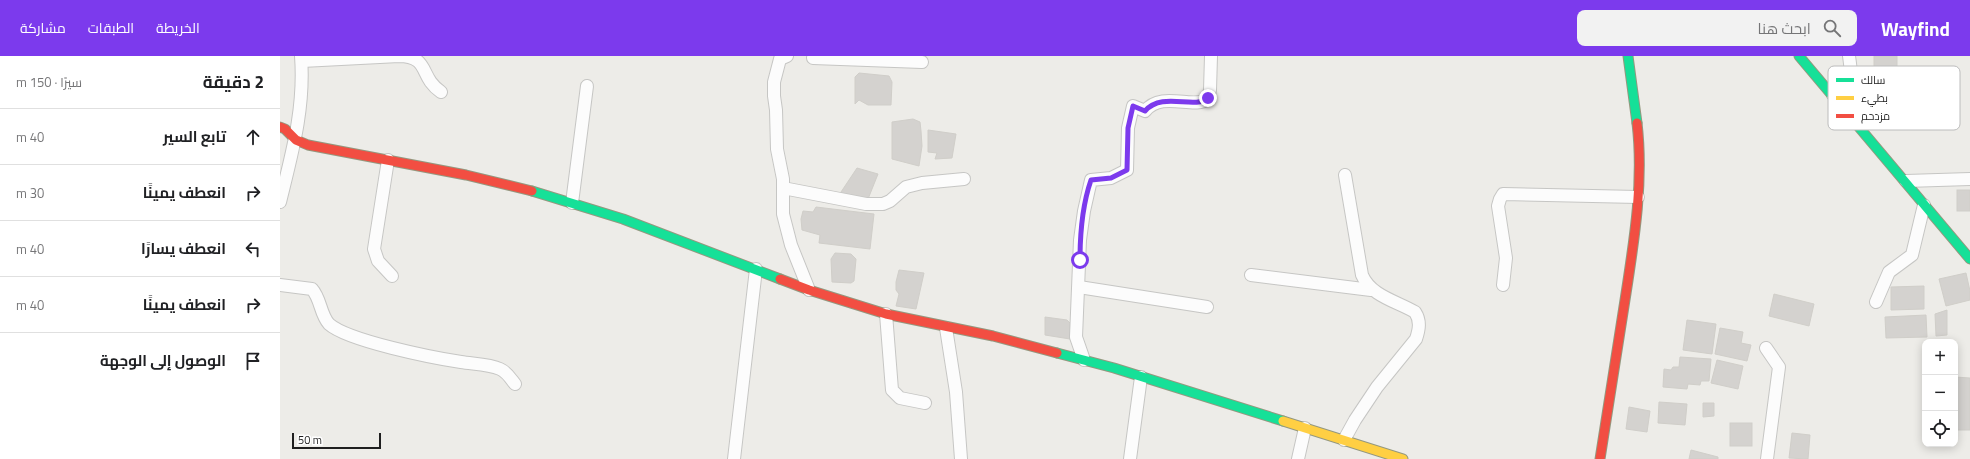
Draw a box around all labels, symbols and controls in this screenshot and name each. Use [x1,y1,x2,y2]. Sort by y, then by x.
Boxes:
search box [1577,10,1857,46]
text: Wayfind [1881,14,1950,43]
text: مشاركة [20,17,66,38]
text: الطبقات [88,17,134,38]
text: الخريطة [156,17,200,38]
text: ابحث هنا [1757,17,1811,40]
icon: search [1821,17,1843,39]
legend [1828,66,1960,130]
text: 2 دقيقة [203,69,264,95]
text: سيرًا · 150 m [16,72,82,92]
text: سالك [1861,72,1885,88]
route end [1199,89,1217,107]
text: بطيء [1861,90,1888,107]
text: مزدحم [1861,108,1890,124]
text: تابع السير [163,125,226,148]
icon: ahead [242,126,264,148]
text: 40 m [16,127,44,147]
text: انعطف يمينًا [143,181,226,204]
icon: right [242,182,264,204]
text: 30 m [16,183,44,203]
text: انعطف يسارًا [141,237,226,260]
icon: left [242,238,264,260]
text: 40 m [16,239,44,259]
route start [1071,251,1089,269]
text: انعطف يمينًا [143,293,226,316]
icon: right [242,294,264,316]
text: 40 m [16,295,44,315]
map controls [1922,339,1958,447]
button: + [1922,339,1958,375]
text: الوصول إلى الوجهة [100,349,226,372]
icon: arrive [242,350,264,372]
button: − [1922,375,1958,411]
button: locate [1922,411,1958,447]
scale bar [292,431,381,450]
text: 50 m [298,432,322,448]

